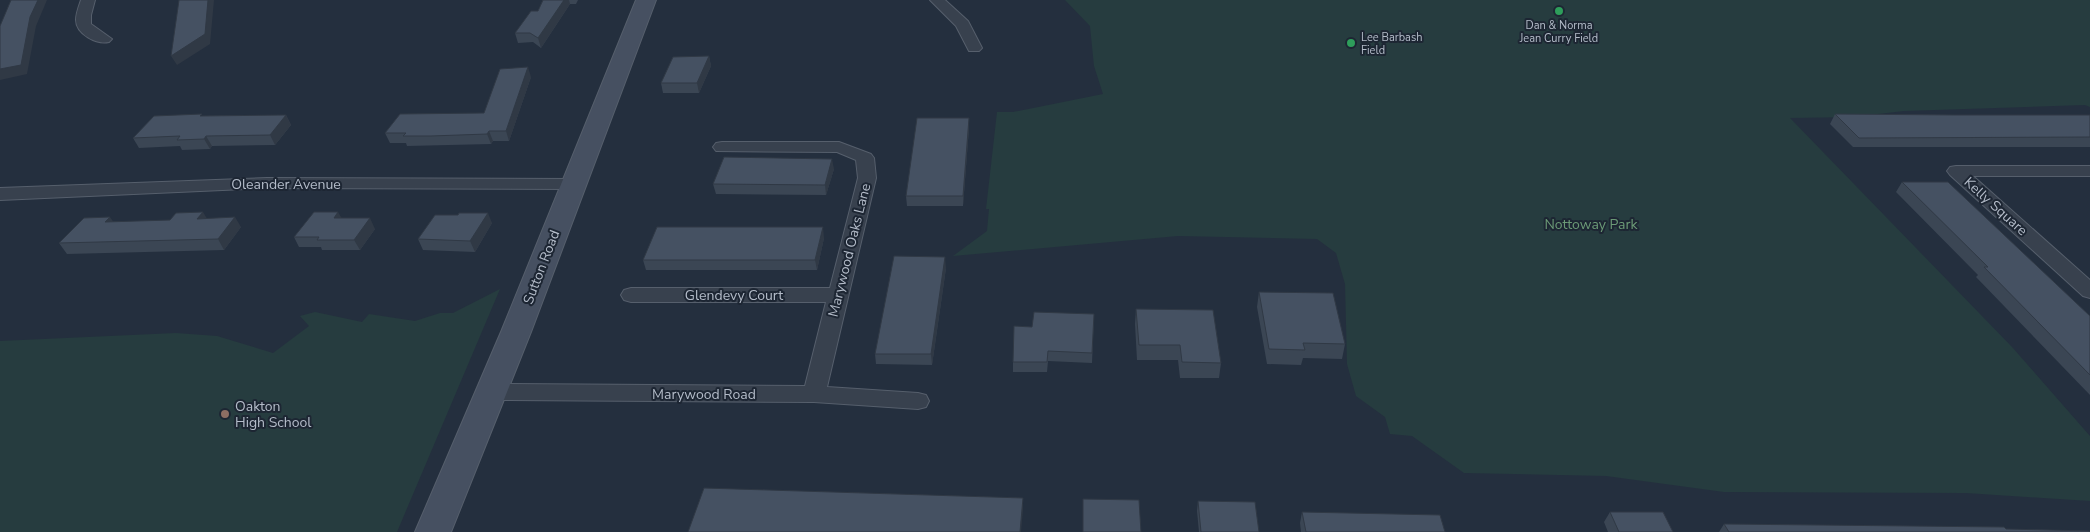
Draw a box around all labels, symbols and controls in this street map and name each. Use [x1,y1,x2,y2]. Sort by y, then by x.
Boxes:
marker: Dan & Norma Jean Curry Field [1553,5,1565,17]
place label: Dan & Norma Jean Curry Field [1519,18,1598,46]
place label: Lee Barbash Field [1361,30,1422,58]
marker: Lee Barbash Field [1345,37,1357,49]
street label: Kelly Square [1960,173,2032,240]
street label: Oleander Avenue [231,175,341,194]
street label: Marywood Oaks Lane [824,181,875,319]
park label: Nottoway Park [1544,215,1639,234]
street label: Sutton Road [519,227,564,307]
street label: Glendevy Court [685,286,783,305]
street label: Marywood Road [652,385,756,404]
place label: Oakton High School [235,397,312,432]
marker: Oakton High School [219,408,231,420]

